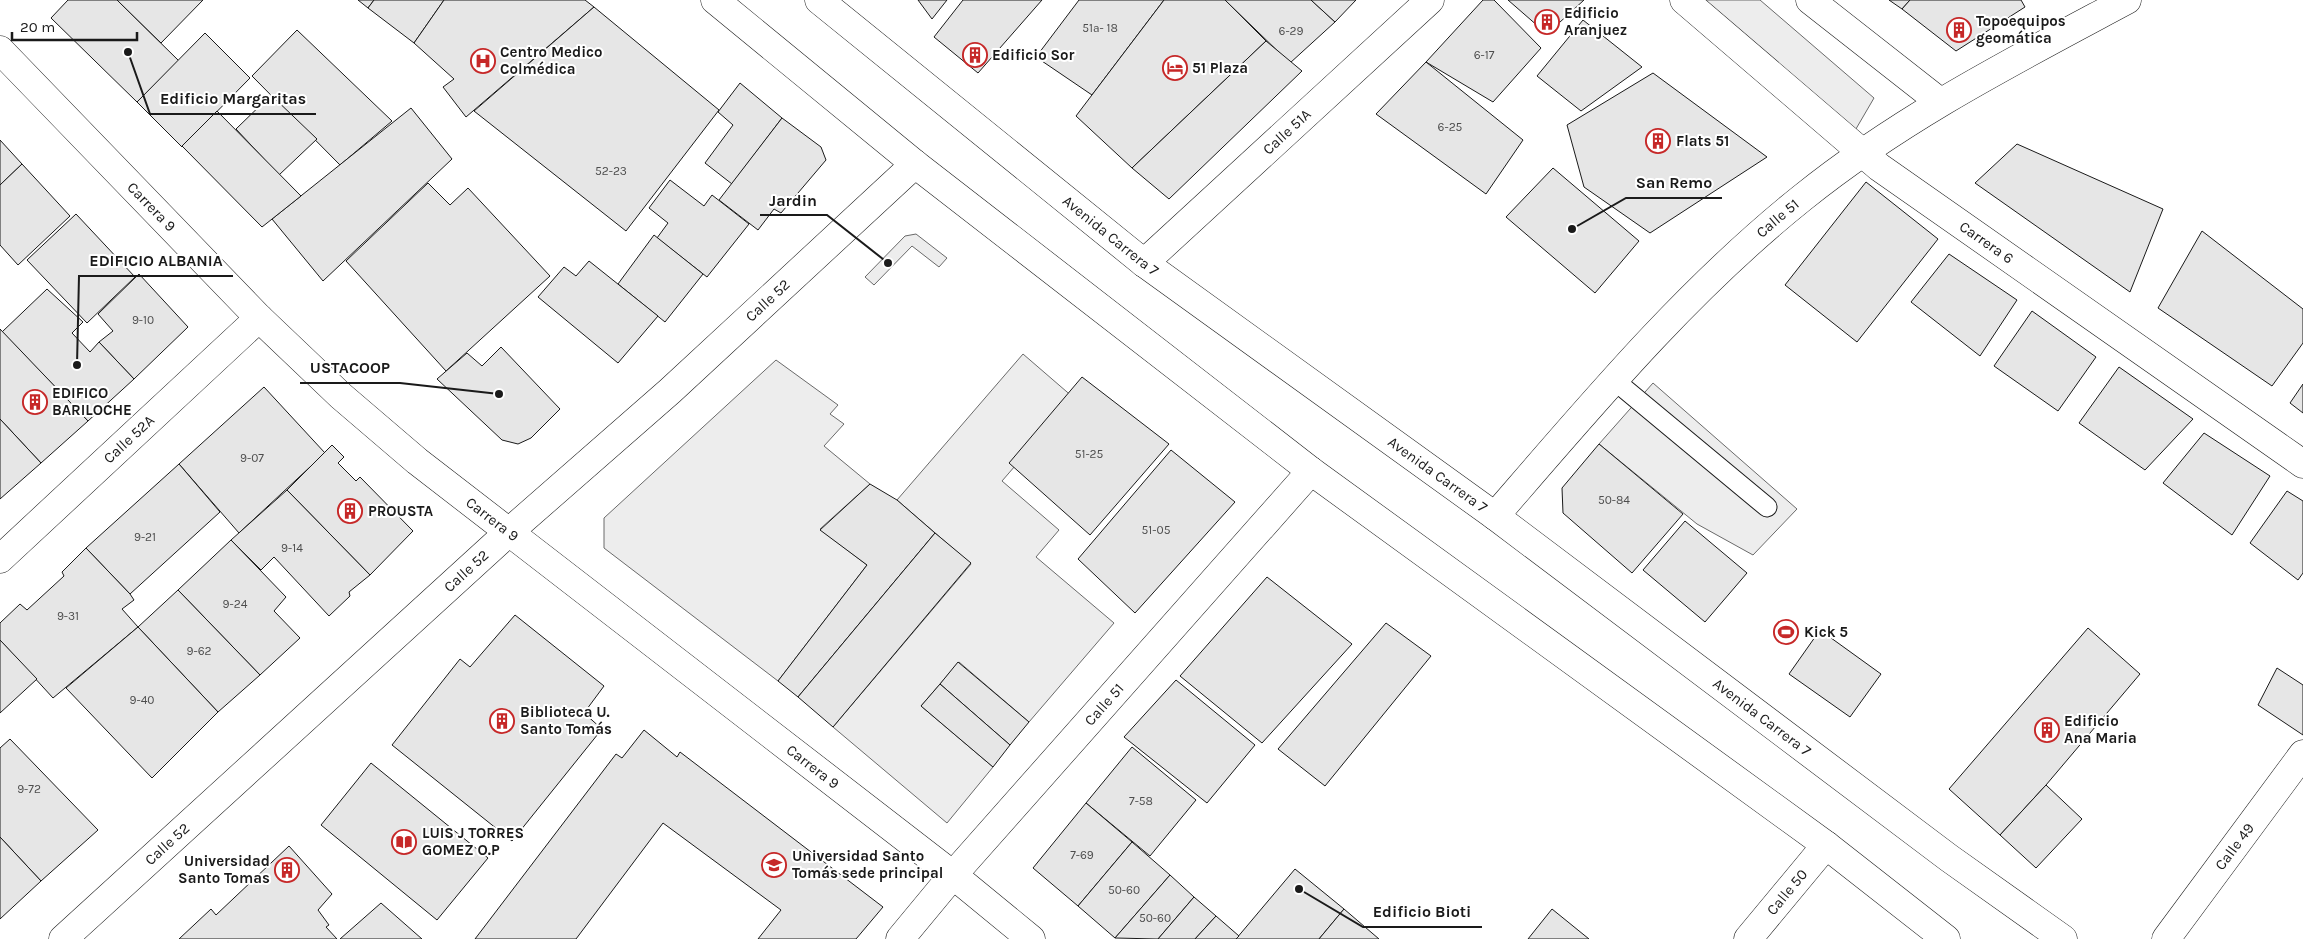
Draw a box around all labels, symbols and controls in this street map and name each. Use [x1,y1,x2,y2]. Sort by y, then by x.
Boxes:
place label: Edificio Aranjuez [1564,4,1627,39]
building icon: Edificio Aranjuez [1534,9,1560,35]
scale bar [12,10,138,42]
place label: Topoequipos geomática [1976,12,2066,47]
building icon: Topoequipos geomática [1946,17,1972,43]
text: 20 m [20,18,55,36]
house number: 51a- 18 [1082,21,1118,35]
house number: 6-29 [1279,24,1304,38]
building icon: Edificio Sor [962,42,988,68]
place label: Centro Medico Colmédica [500,43,603,78]
place label: Edificio Sor [992,46,1075,64]
hospital icon: Centro Medico Colmédica [470,48,496,74]
house number: 6-17 [1474,48,1495,62]
hotel icon: 51 Plaza [1162,55,1188,81]
place label: 51 Plaza [1192,59,1248,77]
callout: Edificio Margaritas [150,83,316,114]
text: Edificio Margaritas [160,89,306,108]
street label: Calle 51A [1259,105,1315,158]
house number: 6-25 [1438,120,1463,134]
building icon: Flats 51 [1645,128,1671,154]
place label: Flats 51 [1676,132,1729,150]
house number: 52-23 [595,164,627,178]
callout: San Remo [1626,167,1722,198]
text: San Remo [1636,173,1712,192]
street label: Carrera 9 [123,178,180,235]
callout: Jardin [760,184,827,215]
text: Jardin [769,191,817,210]
street label: Avenida Carrera 7 [1059,192,1162,280]
street label: Calle 51 [1752,195,1803,241]
street label: Carrera 6 [1956,217,2017,267]
callout: EDIFICIO ALBANIA [79,245,233,276]
text: EDIFICIO ALBANIA [89,251,223,270]
street label: Calle 52 [742,275,794,326]
house number: 9-10 [132,313,154,327]
callout: USTACOOP [300,352,400,383]
text: USTACOOP [310,358,390,377]
place label: EDIFICO BARILOCHE [52,384,132,419]
building icon: EDIFICO BARILOCHE [22,389,48,415]
street label: Calle 52A [100,411,158,467]
street label: Avenida Carrera 7 [1384,433,1491,516]
house number: 51-25 [1075,447,1104,461]
house number: 9-07 [240,451,264,465]
street label: Carrera 9 [462,493,522,545]
house number: 50-84 [1598,493,1630,507]
building icon: PROUSTA [337,498,363,524]
place label: PROUSTA [368,502,434,520]
house number: 51-05 [1142,523,1171,537]
house number: 9-21 [134,530,156,544]
house number: 9-14 [281,541,303,555]
street label: Calle 52 [440,546,492,596]
house number: 9-24 [223,597,248,611]
house number: 9-31 [57,609,79,623]
sports icon: Kick 5 [1773,619,1799,645]
place label: Kick 5 [1804,623,1848,641]
house number: 9-62 [187,644,212,658]
street label: Avenida Carrera 7 [1709,674,1815,760]
street label: Calle 51 [1081,680,1128,729]
house number: 9-40 [130,693,154,707]
place label: Biblioteca U. Santo Tomás [520,703,612,738]
building icon: Biblioteca U. Santo Tomás [489,708,515,734]
place label: Edificio Ana Maria [2064,712,2137,747]
building icon: Edificio Ana Maria [2034,717,2060,743]
street label: Carrera 9 [783,741,843,793]
house number: 9-72 [17,782,41,796]
house number: 7-58 [1129,794,1153,808]
street label: Calle 52 [141,819,193,869]
street label: Calle 49 [2211,819,2258,874]
place label: LUIS J TORRES GOMEZ O.P [422,824,524,859]
library icon: LUIS J TORRES GOMEZ O.P [391,829,417,855]
place label: Universidad Santo Tomás sede principal [792,847,943,882]
house number: 7-69 [1070,848,1094,862]
place label: Universidad Santo Tomas [178,852,270,887]
school or university icon: Universidad Santo Tomás sede principal [761,852,787,878]
building icon: Universidad Santo Tomas [274,857,300,883]
street label: Calle 50 [1763,865,1811,919]
house number: 50-60 [1108,883,1140,897]
callout: Edificio Bioti [1363,896,1482,927]
text: Edificio Bioti [1373,902,1471,921]
house number: 50-60 [1139,911,1171,925]

